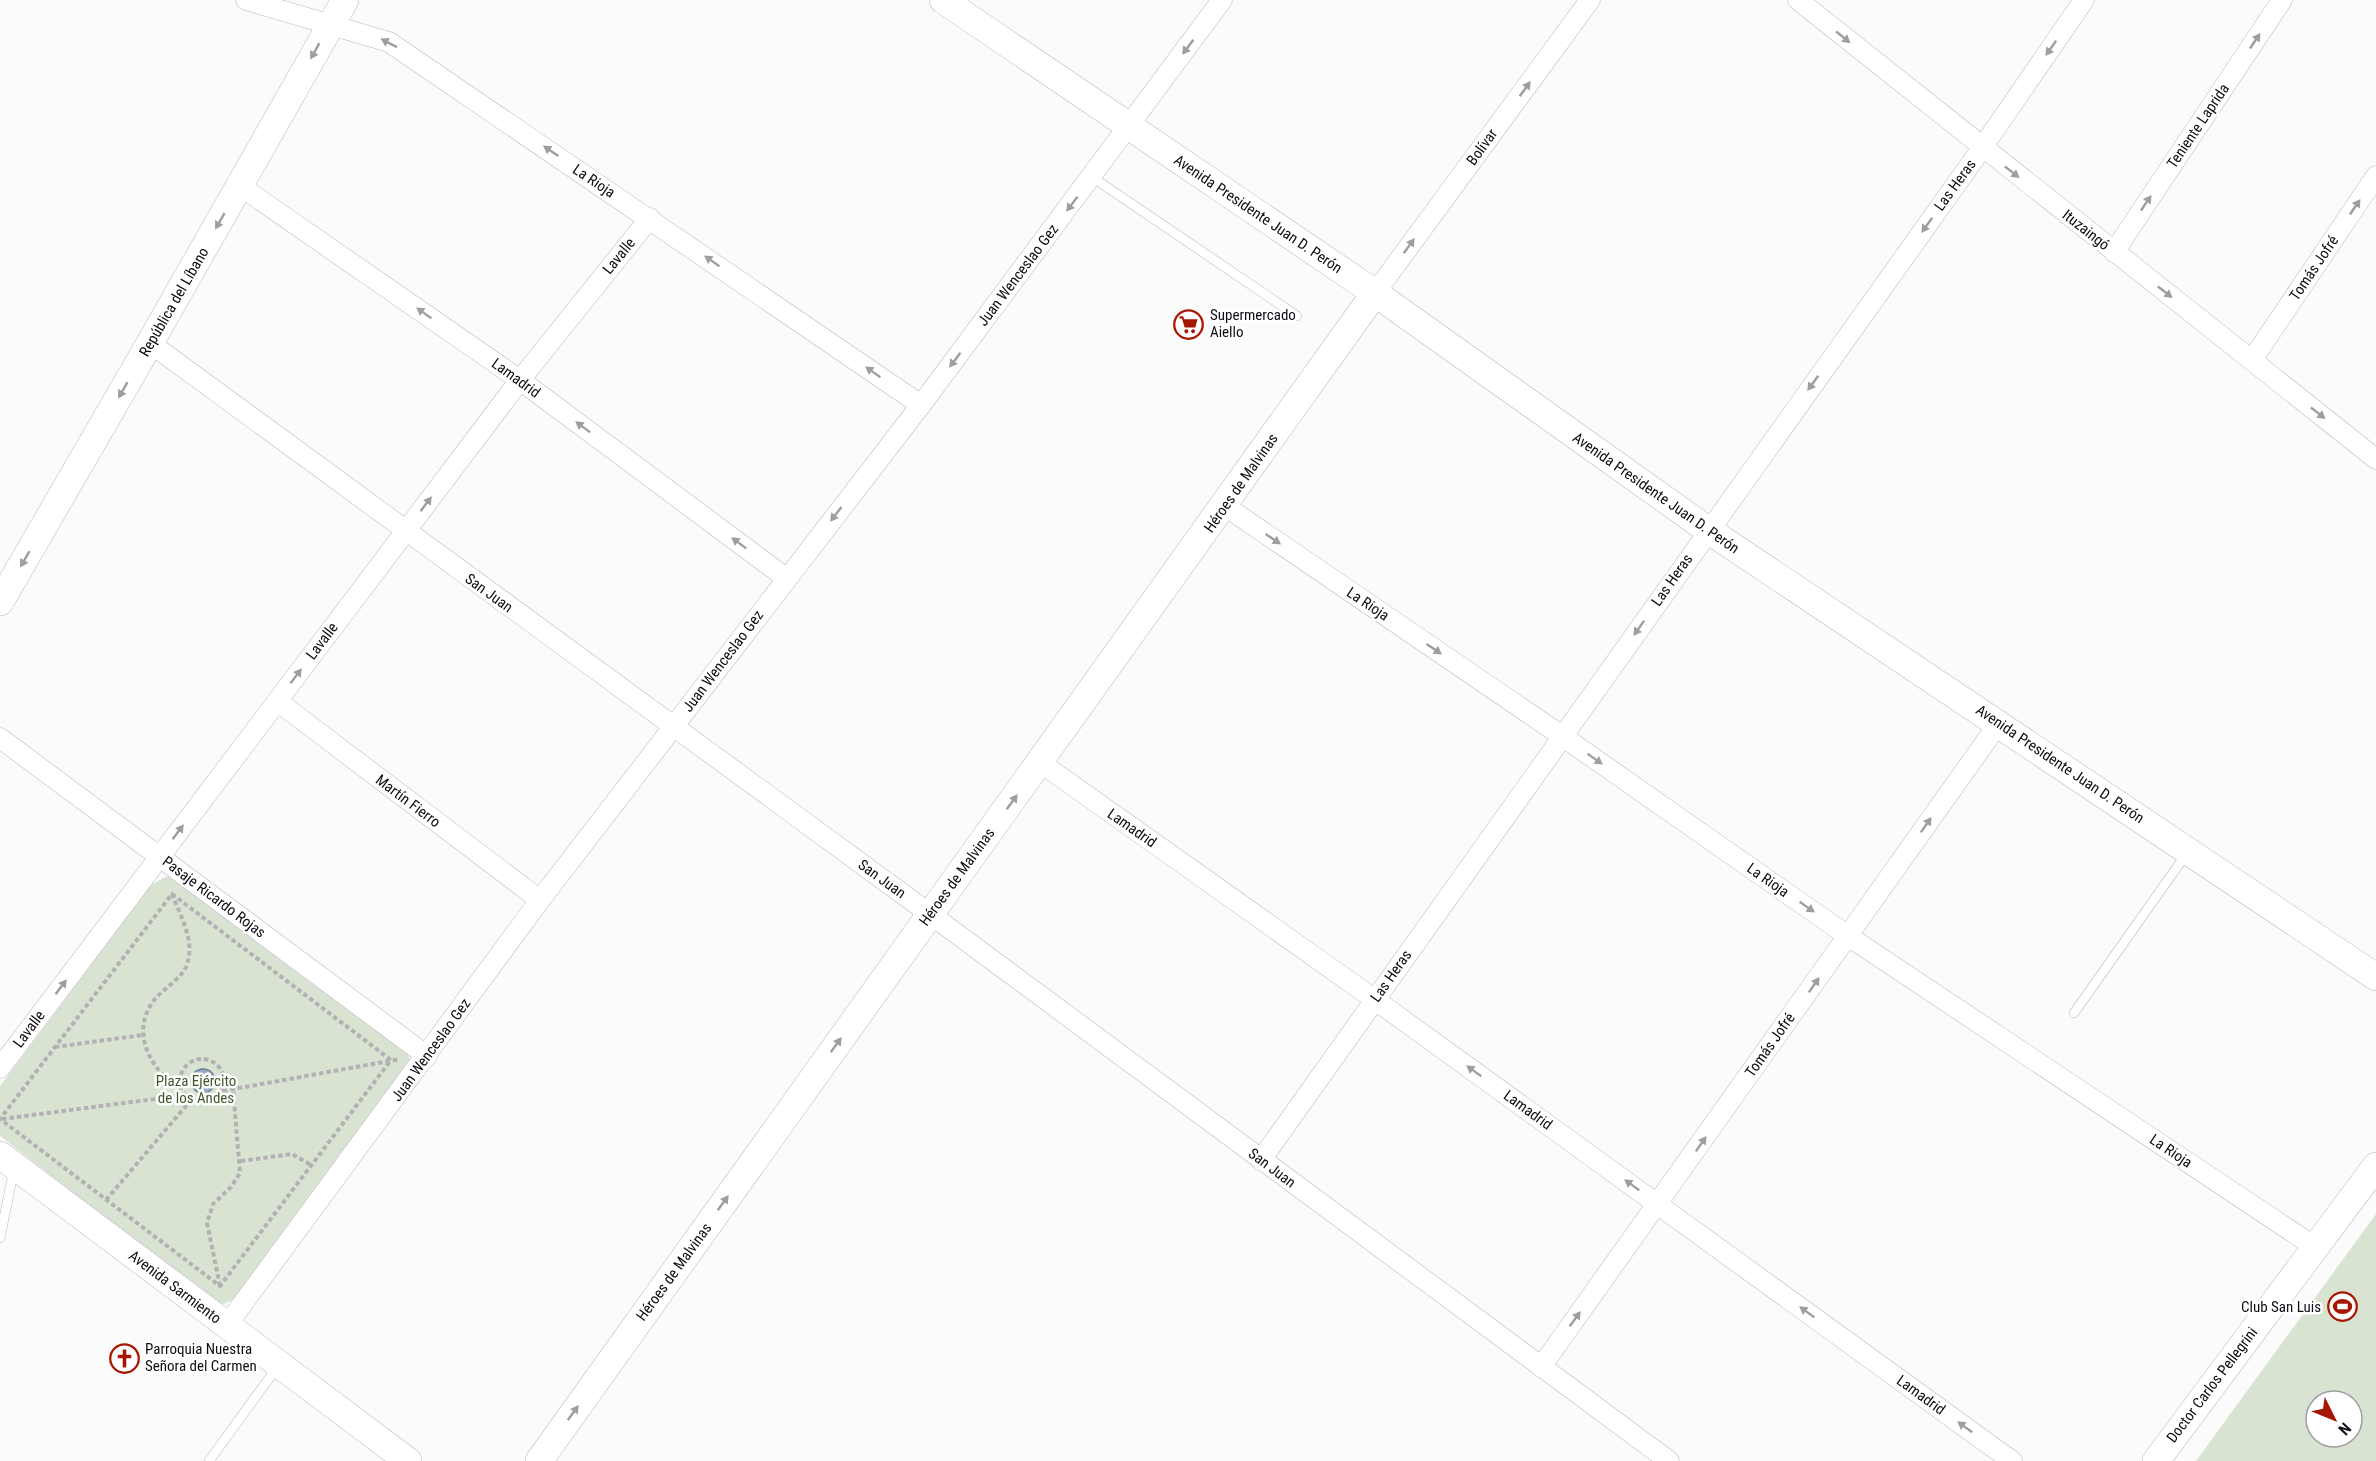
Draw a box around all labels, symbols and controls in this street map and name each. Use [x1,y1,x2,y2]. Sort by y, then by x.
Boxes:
one-way arrow [1836,30,1851,42]
one-way arrow [2249,33,2260,49]
one-way arrow [380,38,397,48]
one-way arrow [1181,39,1194,55]
one-way arrow [2045,40,2057,56]
one-way arrow [310,43,321,59]
street label: Teniente Laprida [2163,80,2233,172]
one-way arrow [1518,81,1530,96]
street label: Bolívar [1463,125,1502,169]
one-way arrow [543,146,559,157]
street label: Avenida Presidente Juan D. Perón [1170,151,1346,277]
street label: Las Heras [1930,156,1980,214]
street label: La Rioja [569,160,619,202]
one-way arrow [2004,165,2020,178]
one-way arrow [2141,195,2152,211]
one-way arrow [1066,196,1078,211]
one-way arrow [2349,200,2361,216]
street label: Ituzaingó [2059,206,2113,254]
one-way arrow [215,213,225,230]
one-way arrow [1921,217,1933,233]
street label: Juan Wenceslao Gez [974,221,1062,329]
street label: Tomás Jofré [2286,232,2342,304]
street label: Lavalle [599,234,639,278]
one-way arrow [1403,239,1415,254]
street label: República del Líbano [135,244,213,360]
one-way arrow [704,256,720,267]
one-way arrow [2158,286,2173,298]
place label: Supermercado Aiello [1210,306,1296,341]
one-way arrow [416,308,432,319]
supermarket icon: Supermercado Aiello [1173,308,1205,340]
one-way arrow [949,352,961,367]
street label: Lamadrid [488,354,544,402]
one-way arrow [865,366,881,378]
one-way arrow [1807,375,1819,391]
one-way arrow [118,382,129,398]
one-way arrow [2311,406,2326,418]
one-way arrow [575,421,590,433]
street label: Avenida Presidente Juan D. Perón [1569,428,1743,558]
street label: Héroes de Malvinas [1200,430,1282,536]
one-way arrow [419,496,431,511]
one-way arrow [830,507,842,522]
one-way arrow [1265,533,1281,545]
one-way arrow [731,538,746,550]
street label: Las Heras [1648,550,1696,609]
one-way arrow [20,551,30,568]
street label: San Juan [462,570,516,616]
street label: La Rioja [1343,583,1393,625]
street label: Juan Wenceslao Gez [679,607,767,715]
street label: Lavalle [302,619,342,663]
one-way arrow [1633,619,1645,635]
one-way arrow [1426,643,1442,655]
one-way arrow [289,669,301,684]
street label: Avenida Presidente Juan D. Perón [1972,701,2148,827]
one-way arrow [1587,753,1603,765]
street label: Martín Fierro [372,771,444,831]
one-way arrow [1006,794,1018,810]
street label: Lamadrid [1104,805,1160,851]
one-way arrow [1920,818,1932,834]
one-way arrow [172,824,184,840]
street label: Héroes de Malvinas [915,824,999,929]
street label: Pasaje Ricardo Rojas [159,852,269,942]
street label: San Juan [855,856,909,902]
street label: La Rioja [1743,859,1793,901]
one-way arrow [1799,901,1815,912]
street label: Las Heras [1367,946,1415,1005]
one-way arrow [1807,977,1819,992]
one-way arrow [54,980,66,995]
street label: Juan Wenceslao Gez [388,995,474,1105]
street label: Lavalle [9,1007,49,1051]
street label: Tomás Jofré [1741,1009,1799,1081]
one-way arrow [830,1037,842,1053]
one-way arrow [1466,1065,1482,1077]
park label: Plaza Ejército de los Andes [156,1072,236,1107]
street label: Lamadrid [1500,1086,1556,1134]
street label: La Rioja [2146,1130,2196,1172]
one-way arrow [1694,1136,1706,1151]
street label: San Juan [1245,1144,1299,1192]
one-way arrow [1625,1179,1641,1191]
one-way arrow [717,1196,729,1212]
street label: Héroes de Malvinas [632,1219,716,1324]
street label: Avenida Sarmiento [125,1246,225,1328]
sports icon: Club San Luis [2326,1291,2358,1323]
place label: Club San Luis [2241,1298,2321,1316]
one-way arrow [1799,1306,1815,1318]
one-way arrow [1569,1312,1581,1328]
street label: Doctor Carlos Pellegrini [2163,1324,2261,1446]
place label: Parroquia Nuestra Señora del Carmen [145,1340,257,1375]
church icon: Parroquia Nuestra Señora del Carmen [108,1342,140,1374]
street label: Lamadrid [1893,1371,1949,1419]
north arrow [2304,1389,2364,1449]
one-way arrow [567,1406,579,1422]
text: N [2334,1419,2355,1439]
one-way arrow [1957,1421,1972,1433]

